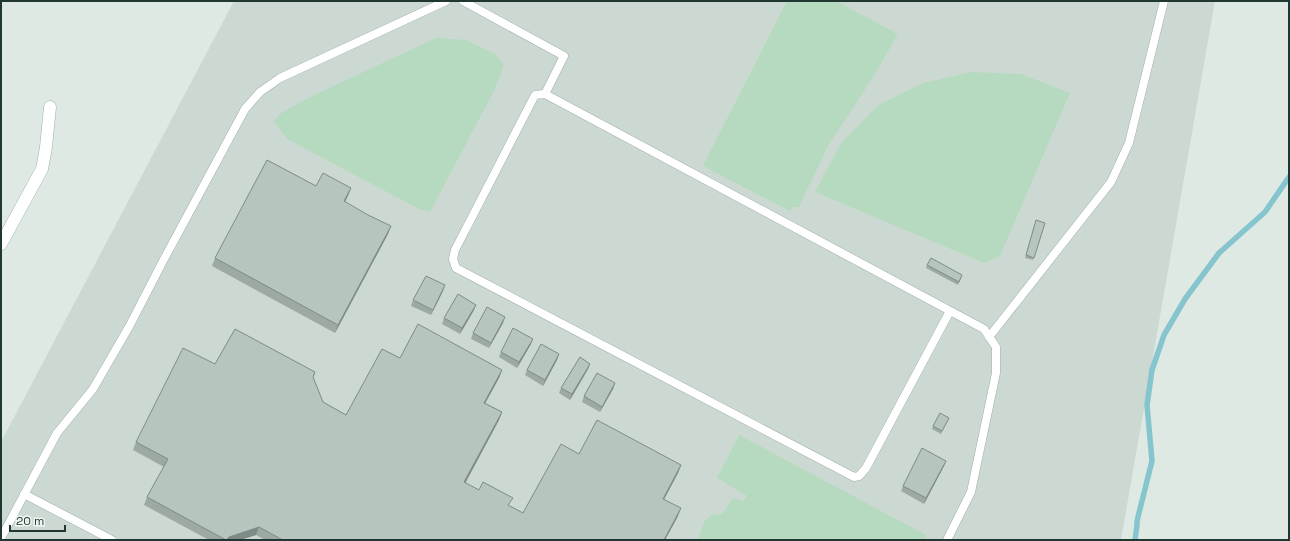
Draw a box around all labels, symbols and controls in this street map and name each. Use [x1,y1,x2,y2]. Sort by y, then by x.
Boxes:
scale bar [10,507,65,533]
text: 20 m [16,513,44,529]

